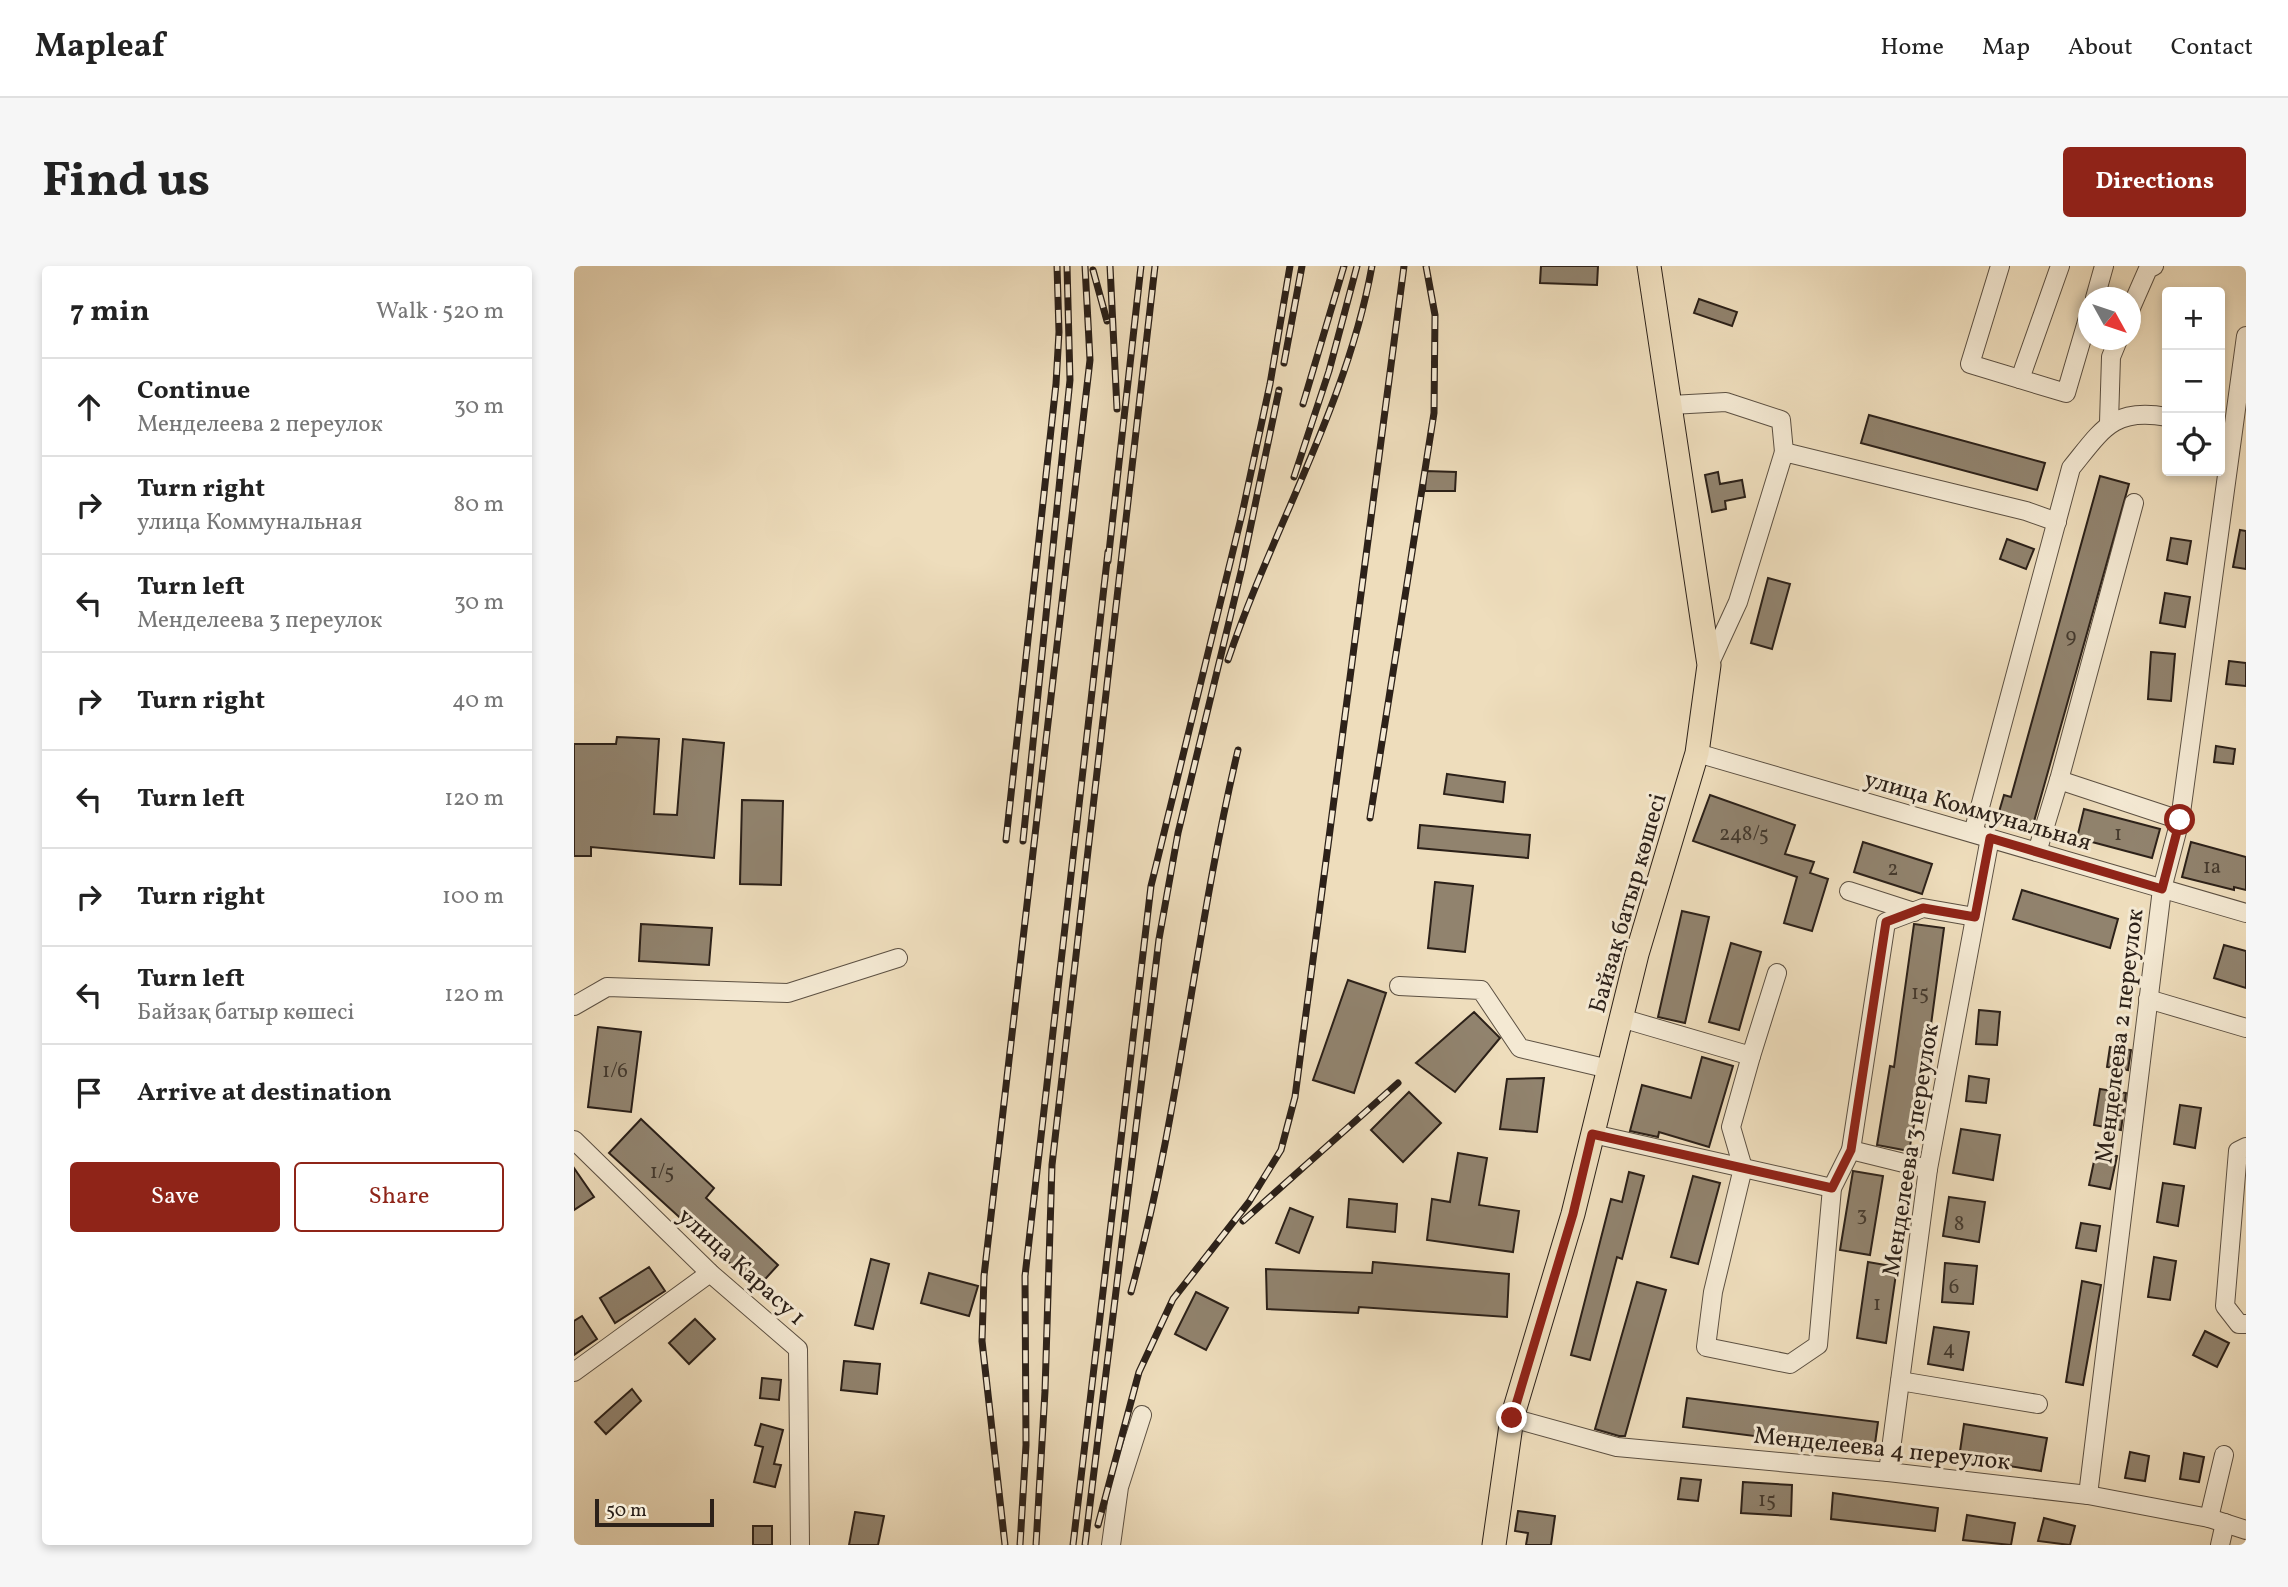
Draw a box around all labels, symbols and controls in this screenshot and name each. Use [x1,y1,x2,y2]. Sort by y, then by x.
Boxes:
text: Mapleaf [35,25,165,71]
text: Home [1880,31,1944,65]
text: Map [1982,31,2030,65]
text: About [2068,31,2133,65]
text: Contact [2171,31,2253,65]
button: Directions [2063,147,2246,217]
text: Find us [42,148,210,217]
north arrow [2078,287,2141,350]
map controls [2162,287,2225,476]
button: + [2162,287,2225,350]
text: 7 min [70,291,150,333]
text: Walk · 520 m [376,296,504,328]
button: − [2162,350,2225,413]
text: Continue [137,373,250,409]
icon: ahead [70,388,108,426]
text: 30 m [454,391,504,423]
text: Менделеева 2 переулок [137,409,383,441]
button: locate [2162,413,2225,476]
text: Turn right [137,471,265,507]
icon: right [70,486,108,524]
text: 80 m [454,489,504,521]
text: улица Коммунальная [137,507,362,539]
text: Turn left [137,569,245,605]
icon: left [70,584,108,622]
text: 30 m [454,587,504,619]
text: Менделеева 3 переулок [137,605,382,637]
house number: 9 [2066,622,2077,651]
icon: right [70,682,108,720]
text: Turn right [137,683,265,719]
text: 40 m [452,685,504,717]
street label: улица Коммунальная [1860,763,2095,861]
icon: left [70,780,108,818]
text: Turn left [137,781,245,817]
text: 120 m [444,783,504,815]
street label: Байзақ батыр көшесі [1581,790,1677,1017]
route start [2164,804,2195,835]
house number: 248/5 [1719,820,1769,849]
house number: 1 [2114,820,2122,849]
house number: 1а [2203,853,2221,882]
house number: 2 [1887,855,1899,884]
icon: right [70,878,108,916]
text: Turn right [137,879,265,915]
text: 100 m [442,881,504,913]
street label: Менделеева 2 переулок [2088,907,2154,1166]
text: Turn left [137,961,245,997]
icon: left [70,976,108,1014]
text: 120 m [444,979,504,1011]
house number: 15 [1911,979,1929,1008]
text: Байзақ батыр көшесі [137,997,354,1029]
street label: Менделеева 3 переулок [1875,1021,1949,1279]
house number: 1/6 [602,1057,628,1086]
icon: arrive [70,1074,108,1112]
text: Arrive at destination [137,1075,392,1111]
house number: 1/5 [650,1158,674,1187]
button: Save [70,1162,280,1232]
button: Share [294,1162,504,1232]
house number: 3 [1857,1200,1867,1229]
street label: улица Карасу 1 [669,1201,812,1334]
house number: 8 [1954,1210,1964,1239]
house number: 6 [1949,1273,1959,1302]
house number: 1 [1873,1290,1881,1319]
house number: 4 [1943,1335,1955,1364]
route end [1496,1402,1527,1433]
street label: Менделеева 4 переулок [1752,1420,2012,1480]
house number: 15 [1758,1486,1776,1515]
scale bar [595,1496,714,1528]
text: 50 m [606,1498,647,1524]

